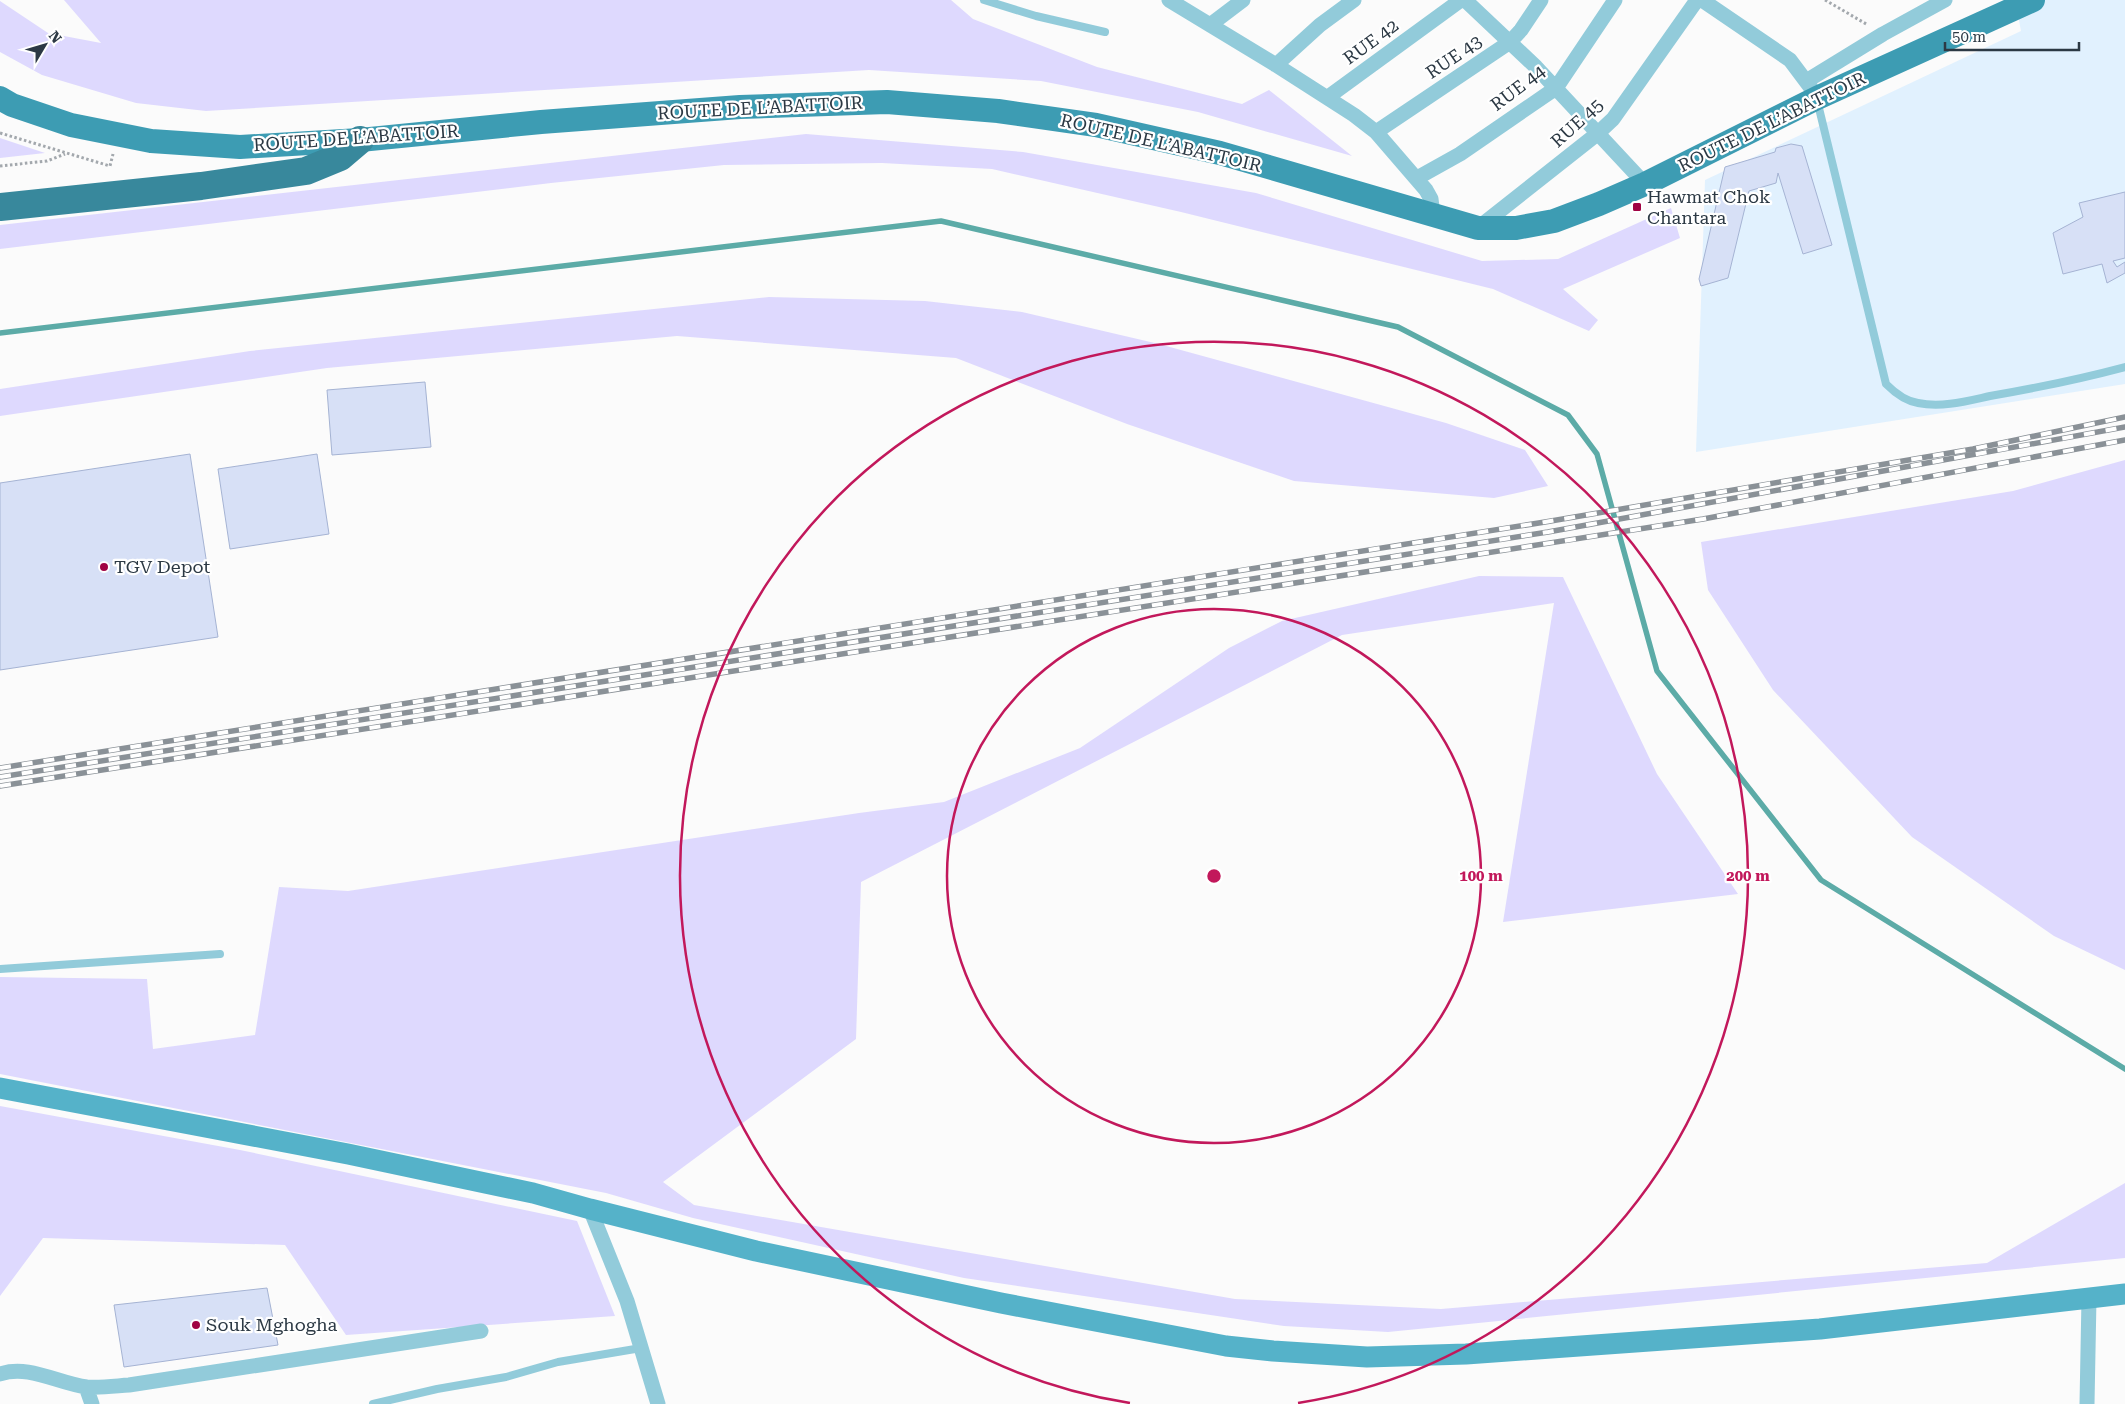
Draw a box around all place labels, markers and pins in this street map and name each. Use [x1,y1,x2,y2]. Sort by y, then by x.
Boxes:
place label: Hawmat Chok Chantara [1647,186,1770,228]
marker: Hawmat Chok Chantara [1631,201,1643,213]
place label: TGV Depot [114,556,211,577]
marker: TGV Depot [98,561,110,573]
centre of rings [1205,867,1223,885]
place label: Souk Mghogha [206,1314,338,1335]
marker: Souk Mghogha [190,1319,202,1331]

